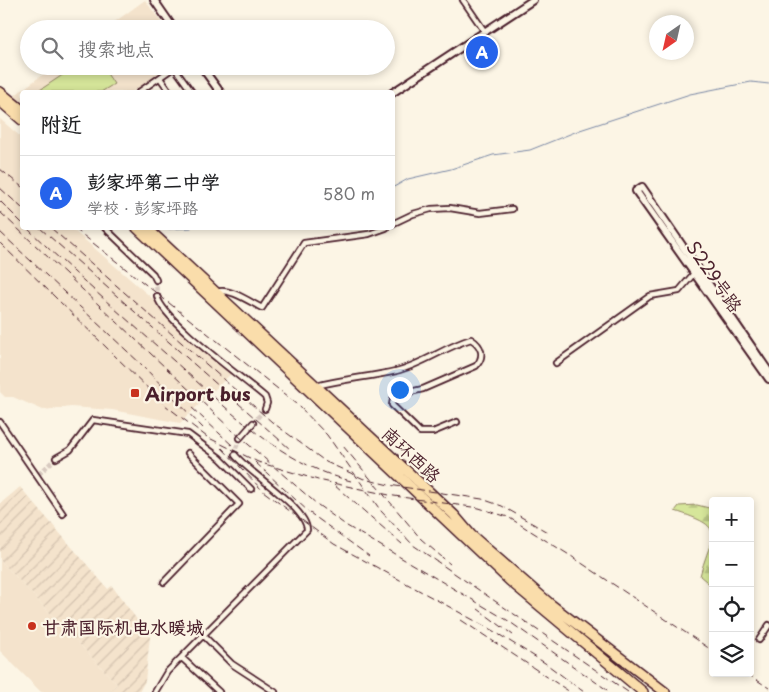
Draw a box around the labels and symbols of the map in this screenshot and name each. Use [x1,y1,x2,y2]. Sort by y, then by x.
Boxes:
north arrow [649,15,694,60]
pin: A [466,33,498,71]
street label: S229号路 [680,235,750,317]
your location [387,377,413,403]
place label: Airport bus [145,380,251,407]
marker: Airport bus [129,387,141,399]
street label: 南环西路 [376,420,448,488]
place label: 甘肃国际机电水暖城 [42,613,204,640]
marker: 甘肃国际机电水暖城 [26,620,38,632]

